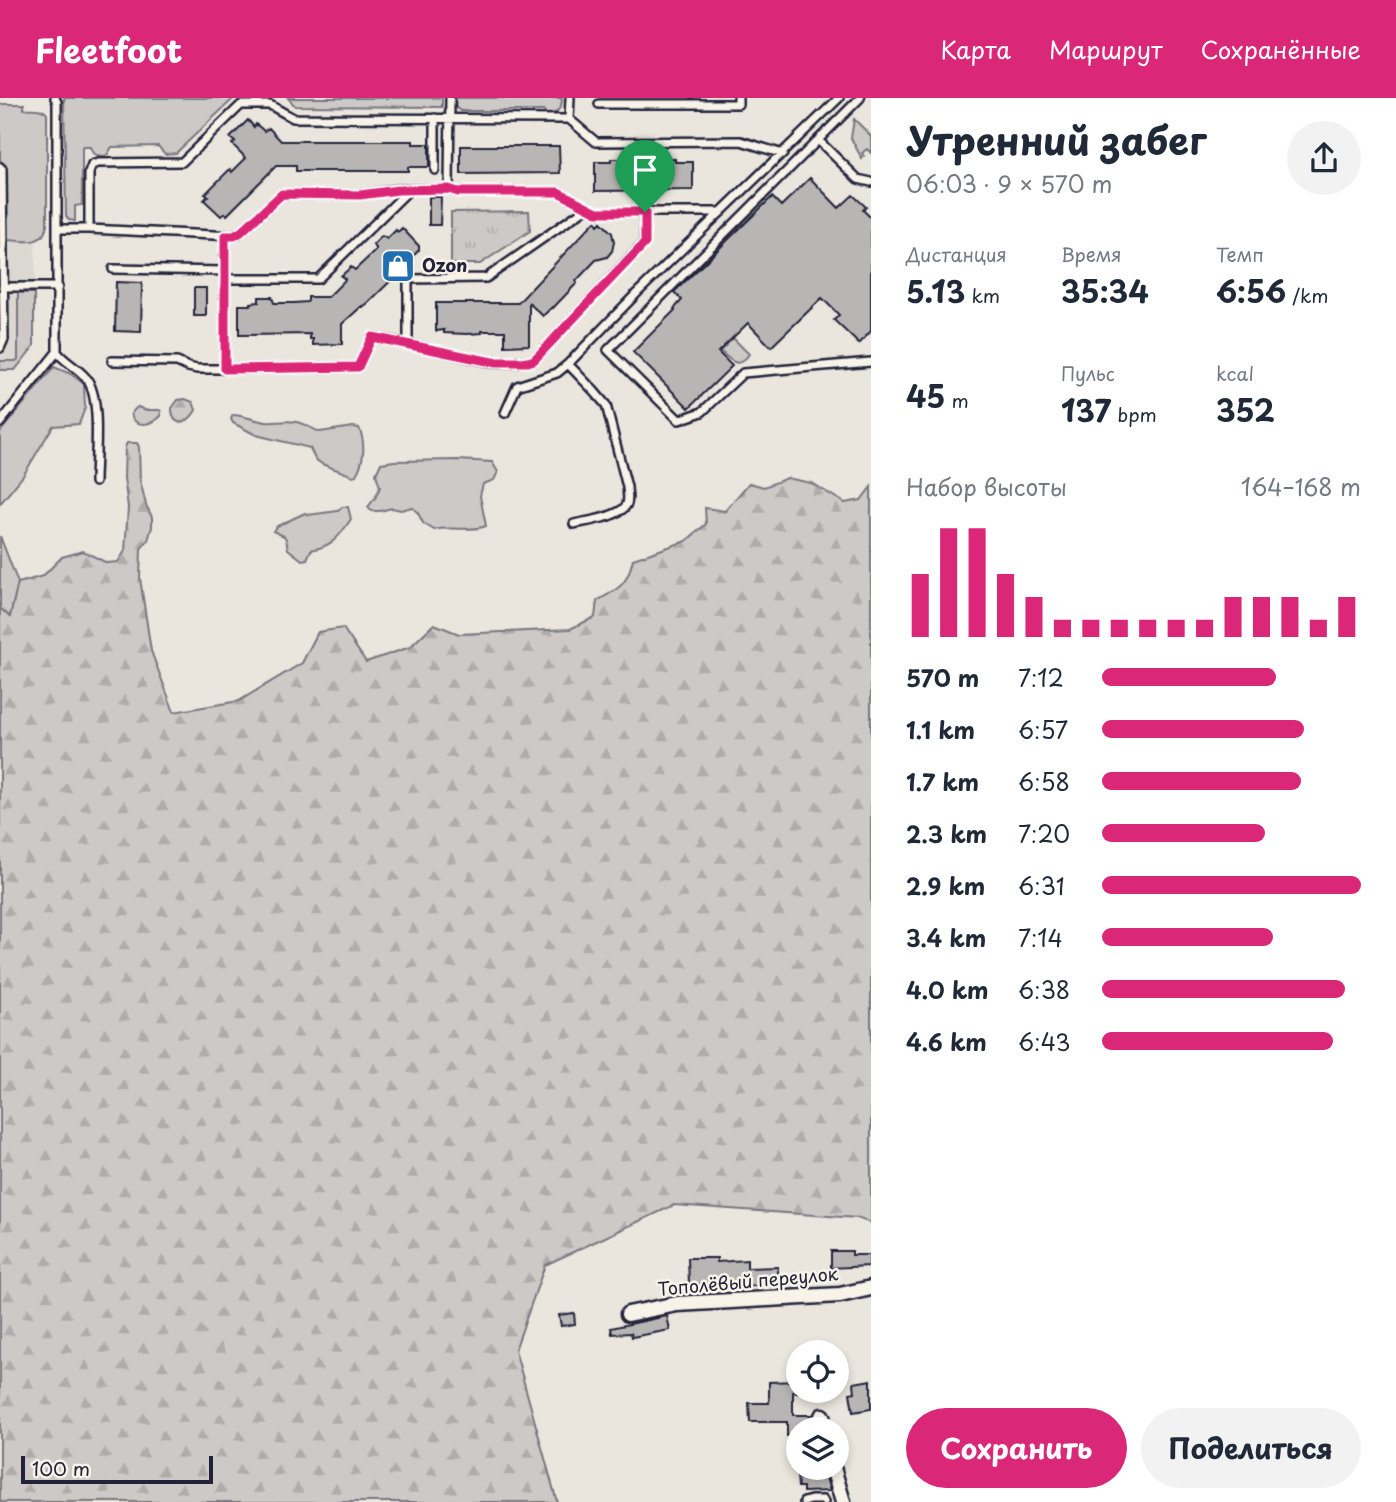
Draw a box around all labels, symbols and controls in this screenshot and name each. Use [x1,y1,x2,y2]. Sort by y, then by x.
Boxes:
text: Fleetfoot [35,24,182,74]
text: Карта [940,31,1011,67]
text: Маршрут [1049,31,1163,67]
text: Сохранённые [1201,31,1361,67]
text: Утренний забег [906,111,1206,168]
button: share [1287,121,1361,195]
pin [615,140,675,212]
icon: arrive [626,151,664,189]
text: 06:03 · 9 × 570 m [906,166,1113,201]
text: Дистанция [906,240,1007,268]
text: Время [1061,240,1122,268]
text: Темп [1216,240,1264,268]
shop icon: Ozon [379,247,417,285]
place label: Ozon [422,251,467,278]
text: 5.13 [906,268,965,313]
text: 35:34 [1061,268,1149,313]
text: 6:56 [1216,268,1286,313]
text: km [965,281,1000,309]
text: /km [1286,281,1329,309]
text: Пульс [1061,359,1115,387]
text: kcal [1216,359,1254,387]
text: 45 [906,373,945,418]
text: m [945,386,969,414]
text: 137 [1061,387,1111,432]
text: 352 [1216,387,1275,432]
text: bpm [1111,400,1157,428]
text: Набор высоты [906,469,1067,504]
text: 164–168 m [1241,469,1361,504]
text: 570 m [906,660,979,695]
text: 7:12 [1018,660,1064,695]
text: 1.1 km [906,712,975,747]
text: 6:57 [1018,712,1068,747]
text: 1.7 km [906,764,979,799]
text: 6:58 [1018,764,1070,799]
text: 2.3 km [906,816,987,851]
text: 7:20 [1018,816,1070,851]
text: 2.9 km [906,868,985,903]
text: 6:31 [1018,868,1065,903]
text: 3.4 km [906,920,986,955]
text: 7:14 [1018,920,1063,955]
text: 4.0 km [906,972,989,1007]
text: 6:38 [1018,972,1070,1007]
text: 4.6 km [906,1024,987,1059]
text: 6:43 [1018,1024,1071,1059]
street label: Тополёвый переулок [656,1259,840,1302]
map controls [786,1340,849,1480]
button: locate [786,1340,849,1403]
button: Сохранить [906,1408,1127,1488]
button: Поделиться [1141,1408,1361,1488]
button: layers [786,1417,849,1480]
scale bar [21,1453,214,1485]
text: 100 m [32,1454,90,1482]

